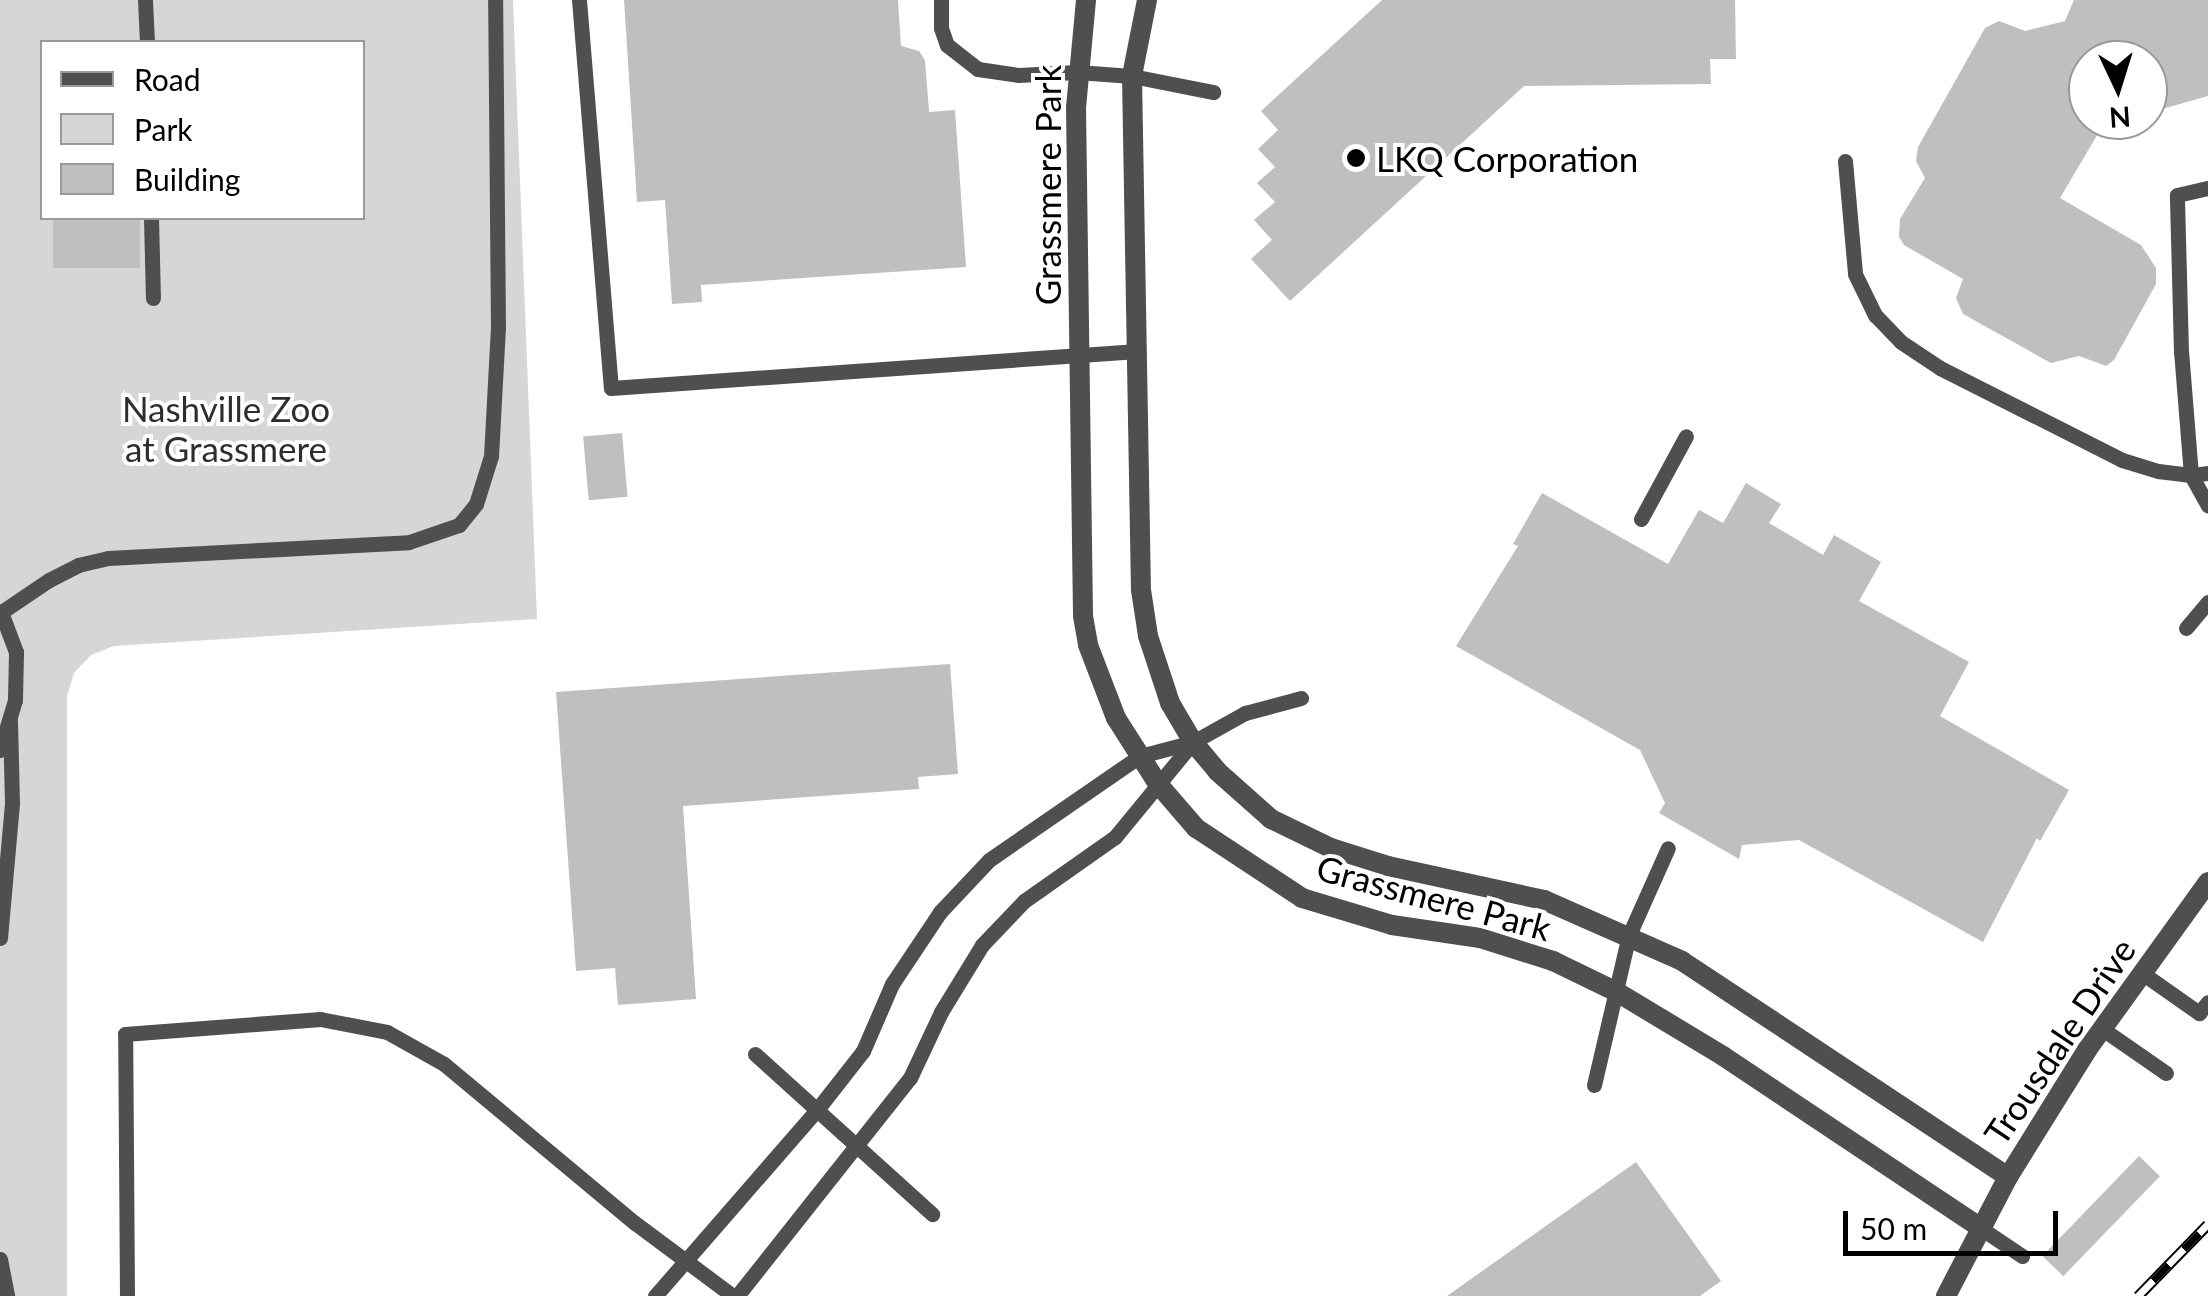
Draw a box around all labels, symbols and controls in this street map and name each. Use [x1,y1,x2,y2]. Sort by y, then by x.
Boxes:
legend [40,40,365,220]
north arrow [2068,40,2168,140]
text: Road [134,61,201,97]
street label: Grassmere Park [1026,65,1068,305]
text: N [2108,100,2132,136]
text: Park [134,111,193,147]
place label: LKQ Corporation [1376,137,1638,179]
marker: LKQ Corporation [1345,147,1367,169]
text: Building [134,161,240,197]
park label: Nashville Zoo at Grassmere [122,387,330,469]
street label: Grassmere Park [1312,846,1556,948]
street label: Trousdale Drive [1975,930,2143,1152]
scale bar [1848,1191,2063,1253]
text: 50 m [1860,1210,1927,1246]

